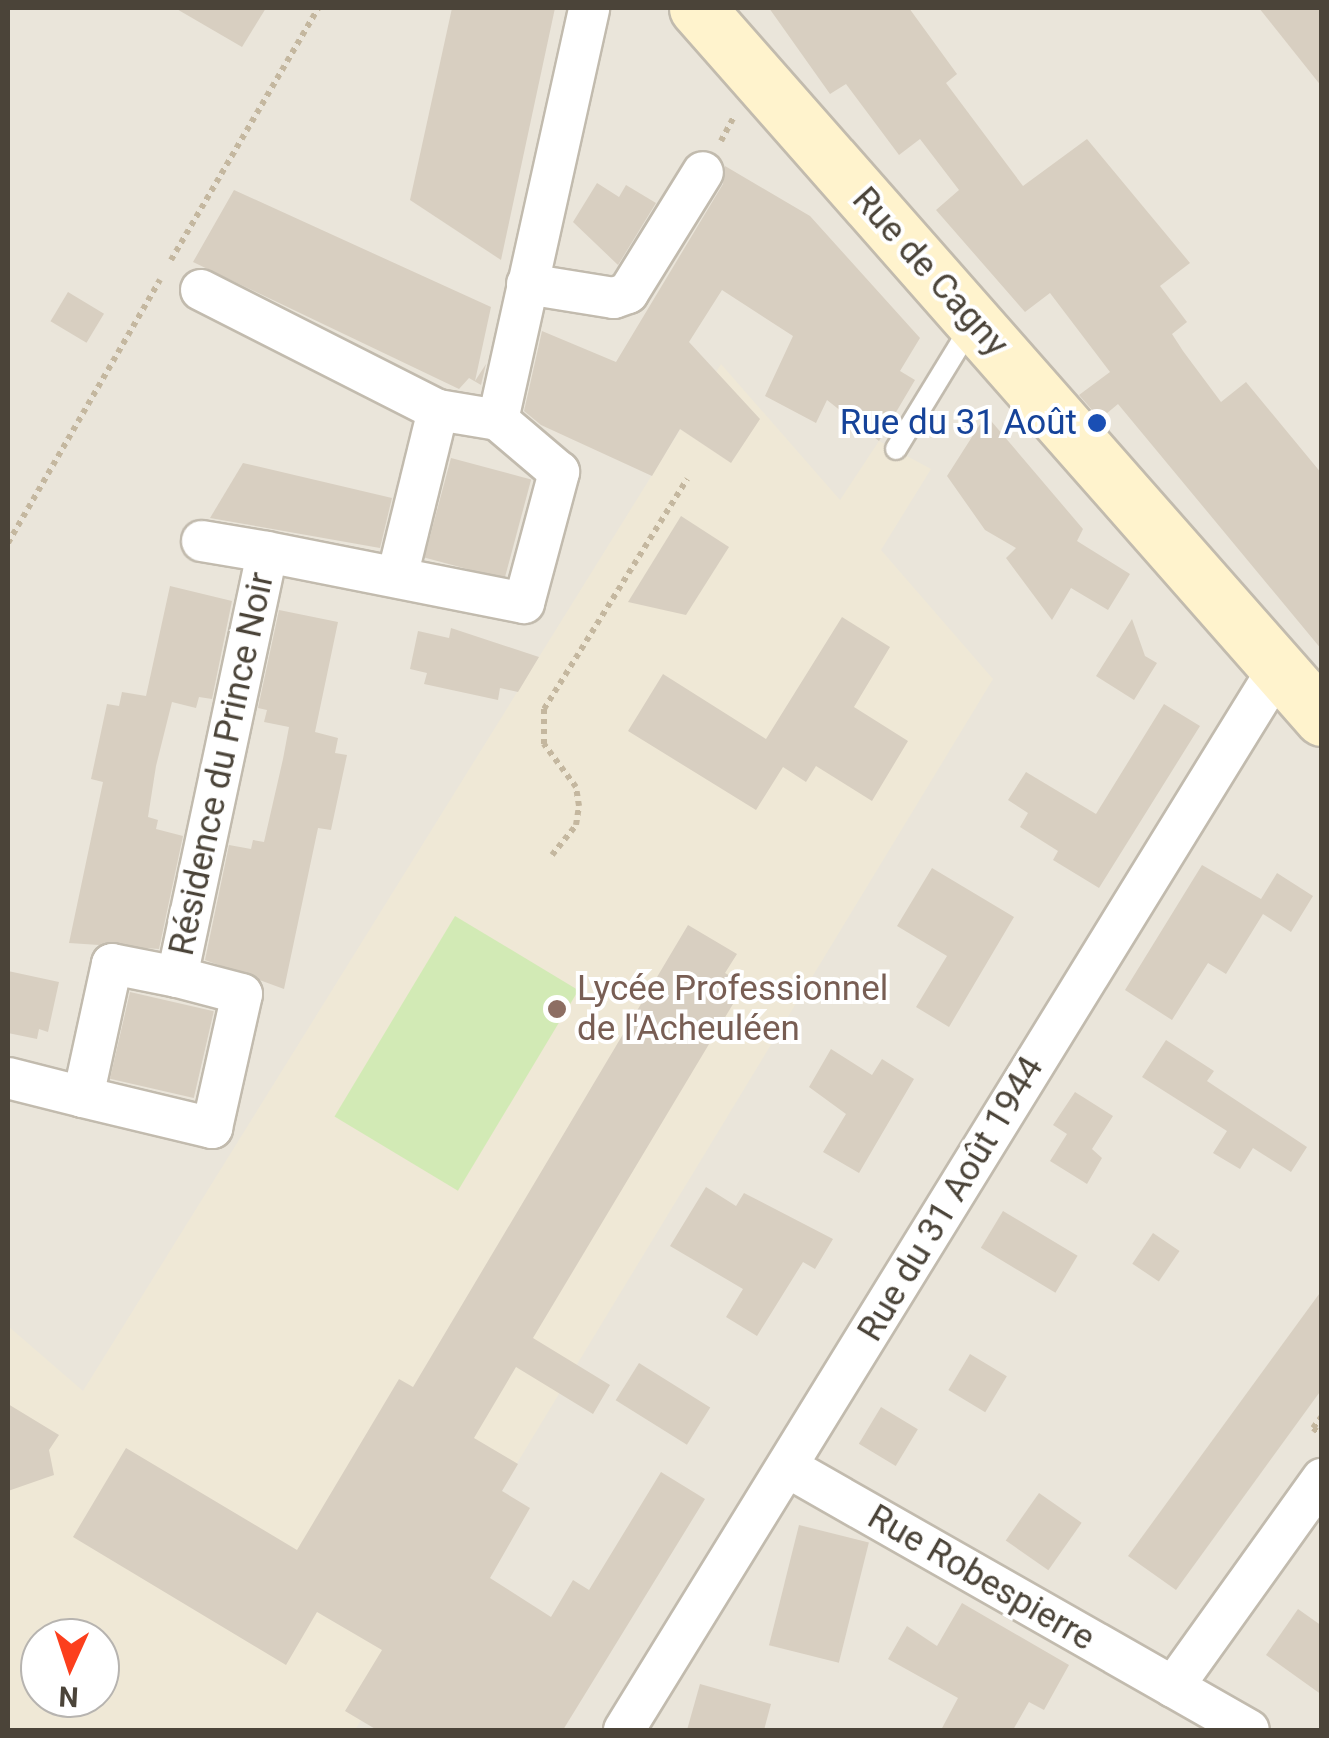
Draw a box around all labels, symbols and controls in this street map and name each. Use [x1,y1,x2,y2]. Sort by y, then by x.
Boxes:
street label: Rue de Cagny [843,179,1017,365]
place label: Rue du 31 Août [840,402,1077,444]
marker: Rue du 31 Août [1086,412,1108,434]
street label: Résidence du Prince Noir [161,569,283,959]
place label: Lycée Professionnel de l'Acheuléen [577,968,888,1050]
marker: Lycée Professionnel de l'Acheuléen [546,998,568,1020]
street label: Rue du 31 Août 1944 [849,1049,1053,1349]
street label: Rue Robespierre [860,1496,1102,1660]
north arrow [20,1618,120,1718]
text: N [58,1679,79,1713]

